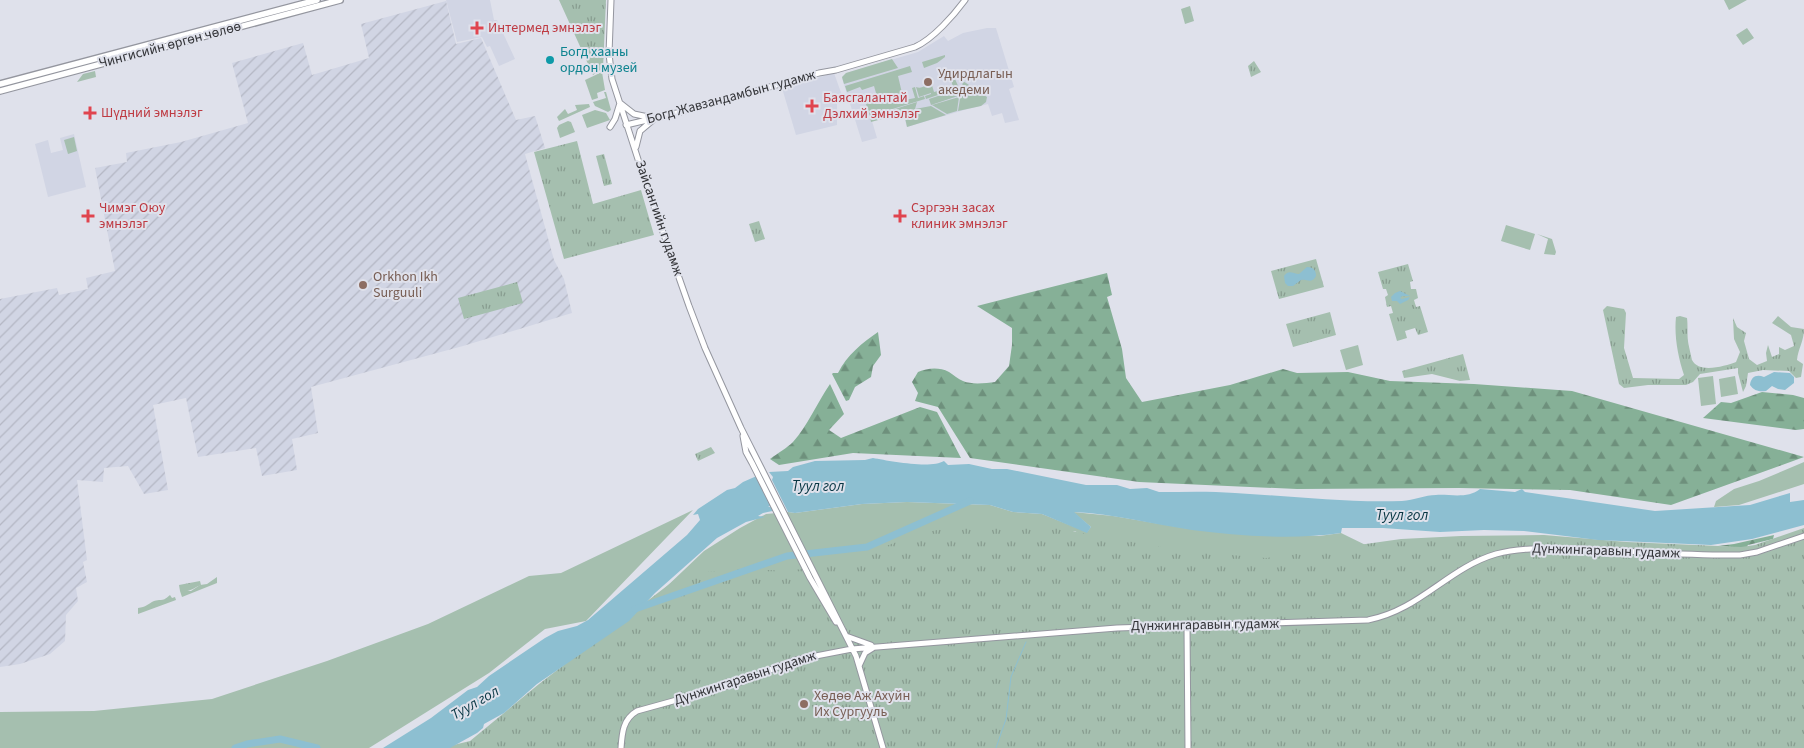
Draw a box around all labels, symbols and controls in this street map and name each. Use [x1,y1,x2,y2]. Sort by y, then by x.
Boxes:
street label: Чингисийн өргөн чөлөө [96,16,244,74]
place label: Интермед эмнэлэг [488,18,601,38]
marker: Интермед эмнэлэг [470,21,484,35]
place label: Богд хааны ордон музей [560,42,638,78]
marker: Богд хааны ордон музей [544,54,556,66]
place label: Удирдлагын акедеми [938,64,1013,100]
street label: Богд Жавзандамбын гудамж [644,65,818,129]
marker: Удирдлагын акедеми [922,76,934,88]
place label: Баясгалантай Дэлхий эмнэлэг [823,88,920,124]
marker: Баясгалантай Дэлхий эмнэлэг [805,99,819,113]
place label: Шүдний эмнэлэг [101,103,203,123]
marker: Шүдний эмнэлэг [83,106,97,120]
street label: Зайсангийн гудамж [630,157,688,279]
place label: Чимэг Оюу эмнэлэг [99,198,166,234]
place label: Сэргээн засах клиник эмнэлэг [911,198,1008,234]
marker: Чимэг Оюу эмнэлэг [81,209,95,223]
marker: Сэргээн засах клиник эмнэлэг [893,209,907,223]
place label: Orkhon Ikh Surguuli [373,267,438,303]
marker: Orkhon Ikh Surguuli [357,279,369,291]
water label: Туул гол [792,476,844,497]
water label: Туул гол [1376,505,1428,526]
street label: Дүнжингаравын гудамж [1532,538,1681,564]
street label: Дүнжингаравын гудамж [1131,614,1280,636]
street label: Дүнжингаравын гудамж [672,646,819,710]
water label: Туул гол [447,681,503,725]
place label: Хөдөө Аж Ахуйн Их Сургууль [814,686,910,722]
marker: Хөдөө Аж Ахуйн Их Сургууль [798,698,810,710]

